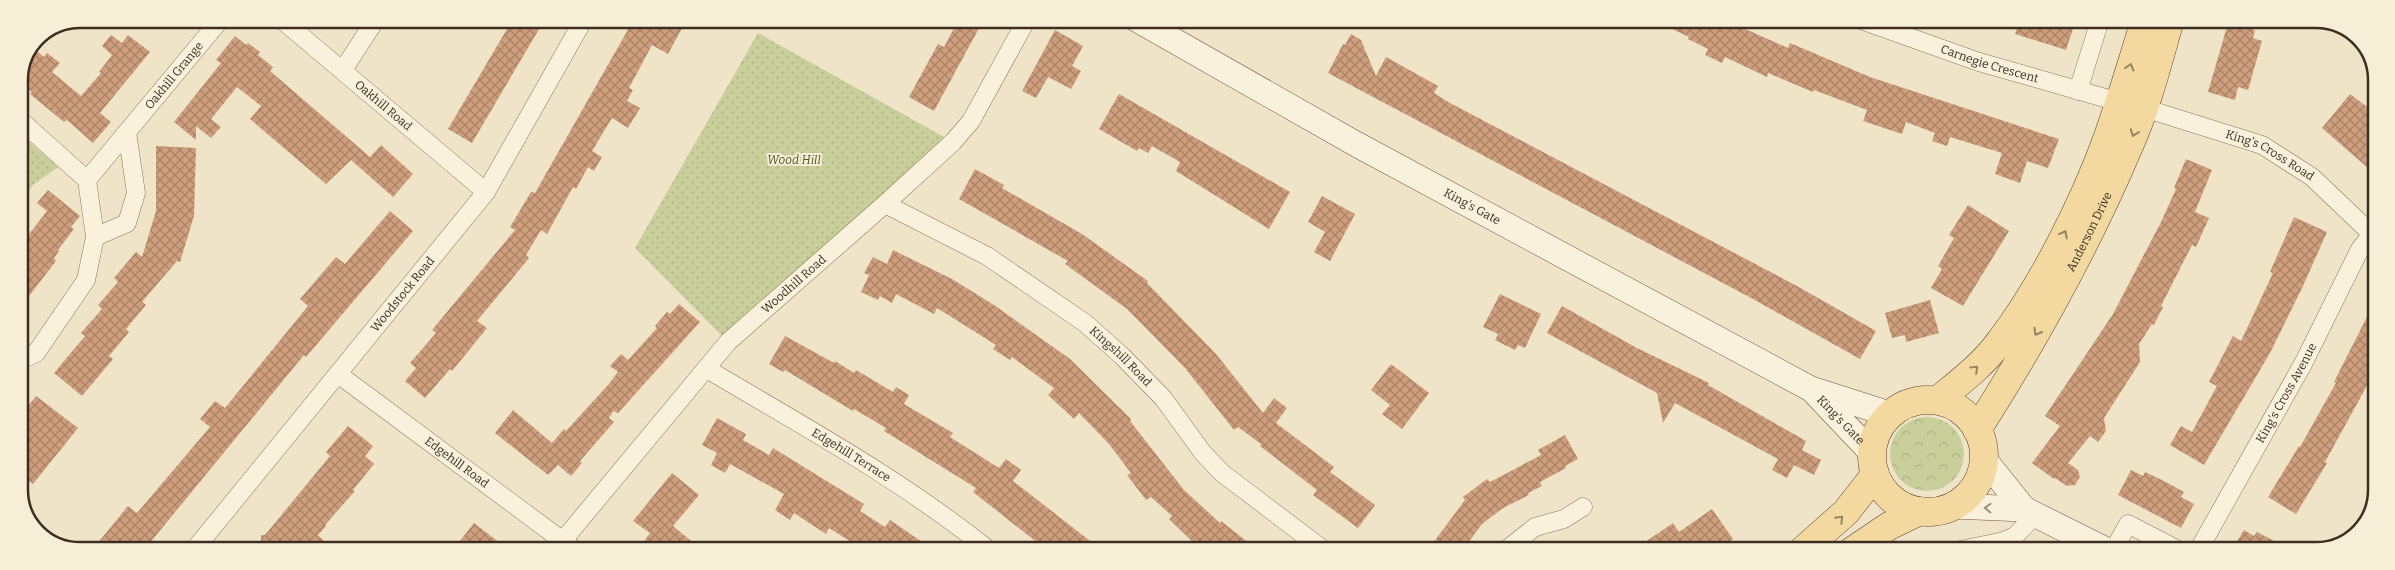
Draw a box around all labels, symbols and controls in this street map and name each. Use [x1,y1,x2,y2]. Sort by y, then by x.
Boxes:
street label: Oakhill Grange [142,39,206,112]
street label: Carnegie Crescent [1939,42,2041,86]
one-way arrow [2125,63,2135,71]
street label: Oakhill Road [352,77,415,134]
street label: King's Cross Road [2224,127,2317,183]
one-way arrow [2130,128,2140,137]
park label: Wood Hill [767,153,821,167]
street label: King's Gate [1441,186,1503,228]
street label: Anderson Drive [2064,190,2115,274]
one-way arrow [2058,230,2068,239]
street label: Woodhill Road [759,252,829,316]
street label: Woodstock Road [368,254,437,335]
street label: Kingshill Road [1087,323,1155,389]
one-way arrow [2034,326,2044,335]
street label: King's Cross Avenue [2253,341,2319,445]
one-way arrow [1969,366,1978,375]
street label: King's Gate [1814,393,1867,448]
street label: Edgehill Terrace [809,425,893,485]
street label: Edgehill Road [422,434,492,491]
one-way arrow [1984,502,1992,513]
one-way arrow [1834,515,1843,524]

